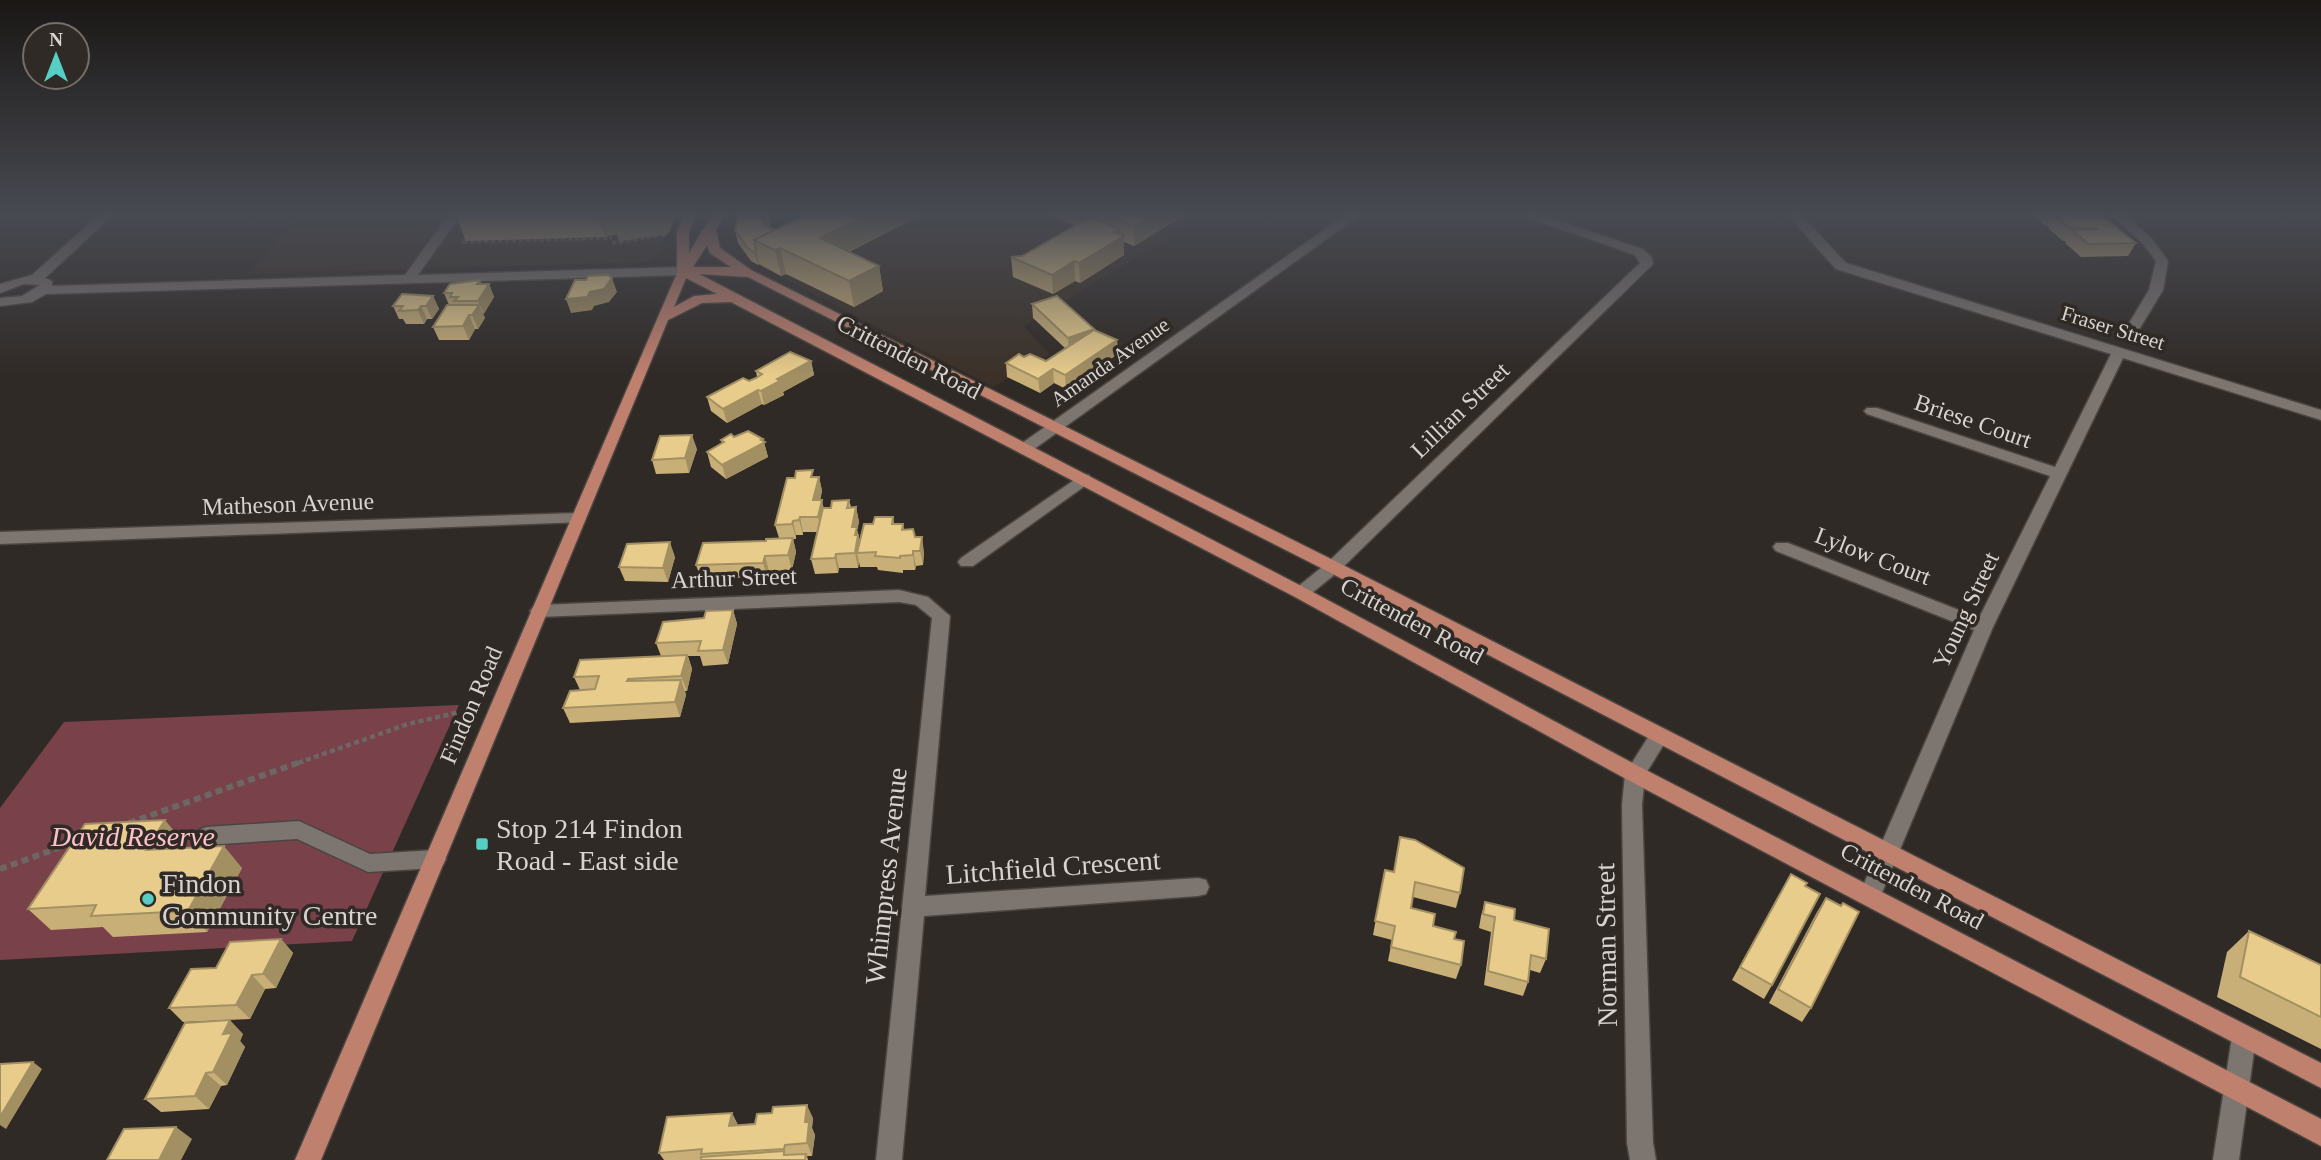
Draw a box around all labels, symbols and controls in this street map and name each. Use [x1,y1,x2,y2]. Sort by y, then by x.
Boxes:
north arrow [21,21,91,91]
text: N [49,29,63,50]
street label: Fraser Street [2058,301,2168,355]
street label: Crittenden Road [833,310,985,404]
street label: Amanda Avenue [1046,312,1174,412]
street label: Lillian Street [1406,357,1515,463]
street label: Briese Court [1911,389,2035,453]
street label: Matheson Avenue [202,488,374,520]
street label: Lylow Court [1811,522,1935,590]
street label: Young Street [1928,548,2004,672]
street label: Arthur Street [671,563,798,593]
street label: Crittenden Road [1336,572,1488,670]
street label: Findon Road [435,643,507,767]
street label: Whimpress Avenue [859,766,913,986]
place label: Stop 214 Findon Road - East side [496,813,683,876]
park label: David Reserve [50,821,215,852]
marker: Stop 214 Findon Road - East side [474,836,490,852]
street label: Crittenden Road [1836,837,1988,935]
street label: Litchfield Crescent [945,844,1162,890]
street label: Norman Street [1589,862,1623,1027]
place label: Findon Community Centre [162,868,377,931]
marker: Findon Community Centre [140,891,156,907]

